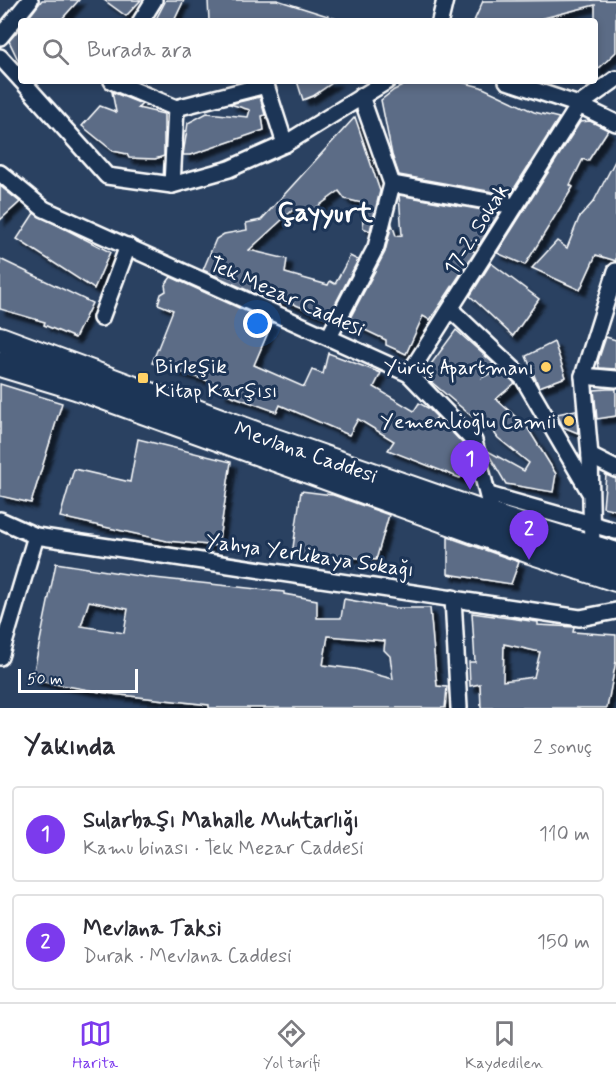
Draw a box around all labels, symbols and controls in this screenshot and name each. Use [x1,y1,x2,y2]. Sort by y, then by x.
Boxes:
search box [18,18,598,84]
icon: search [39,35,72,68]
text: Burada ara [87,37,192,65]
street label: 17-2. Sokak [438,179,516,281]
district label: Çayyurt [277,196,374,231]
street label: Tek Mezar Caddesi [205,250,369,344]
your location [243,309,272,338]
place label: Birleşik Kitap Karşısı [155,353,277,405]
place label: Yürüç Apartmanı [384,354,534,383]
marker: Yürüç Apartmanı [539,360,553,374]
marker: Birleşik Kitap Karşısı [136,371,150,385]
place label: Yemenlioğlu Camii [380,408,557,436]
marker: Yemenlioğlu Camii [562,414,576,428]
street label: Mevlana Caddesi [230,415,381,491]
pin: 1 [450,440,490,490]
pin: 2 [510,510,548,560]
street label: Yahya Yerlikaya Sokağı [204,528,416,584]
scale bar [18,666,138,694]
text: 50 m [27,669,63,690]
text: Yakında [24,730,116,764]
text: 2 sonuç [533,734,592,761]
text: Sularbaşı Mahalle Muhtarlığı [83,807,359,835]
text: 1 [41,821,50,848]
text: 110 m [539,821,590,848]
text: Kamu binası · Tek Mezar Caddesi [83,835,364,862]
text: Mevlana Taksi [83,915,222,943]
text: 2 [41,929,50,956]
text: 150 m [537,929,590,956]
text: Durak · Mevlana Caddesi [83,943,292,970]
tab: Harita [72,1017,118,1074]
tab: Yol tarifi [263,1017,320,1074]
tab: Kaydedilen [465,1017,544,1074]

